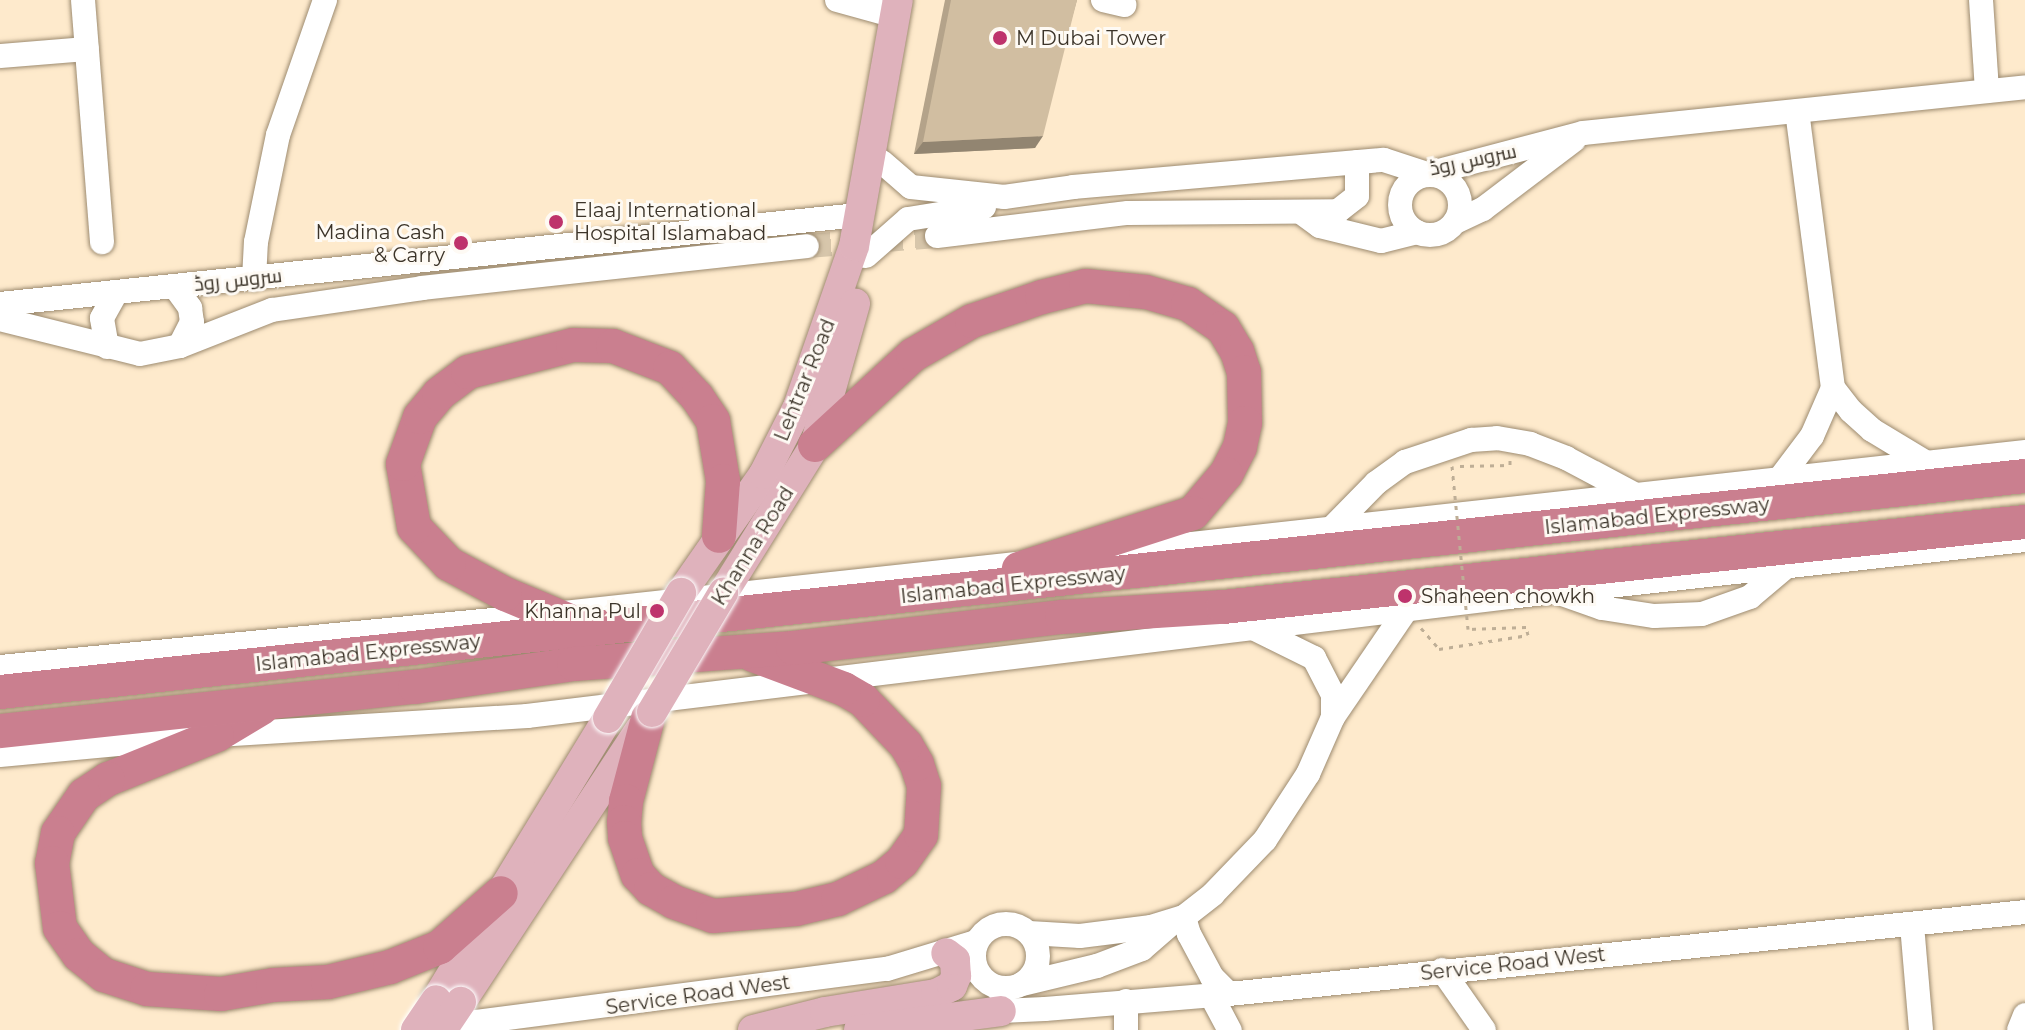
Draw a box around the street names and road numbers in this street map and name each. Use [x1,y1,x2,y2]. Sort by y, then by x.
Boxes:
street label: سروس روڈ [1427,139,1519,181]
street label: سروس روڈ [193,263,283,297]
street label: Lehtrar Road [770,315,840,445]
street label: Khanna Road [707,482,799,610]
street label: Islamabad Expressway [1543,492,1771,540]
street label: Islamabad Expressway [899,561,1127,609]
street label: Islamabad Expressway [254,629,482,677]
street label: Service Road West [1419,942,1607,986]
street label: Service Road West [604,970,792,1020]

